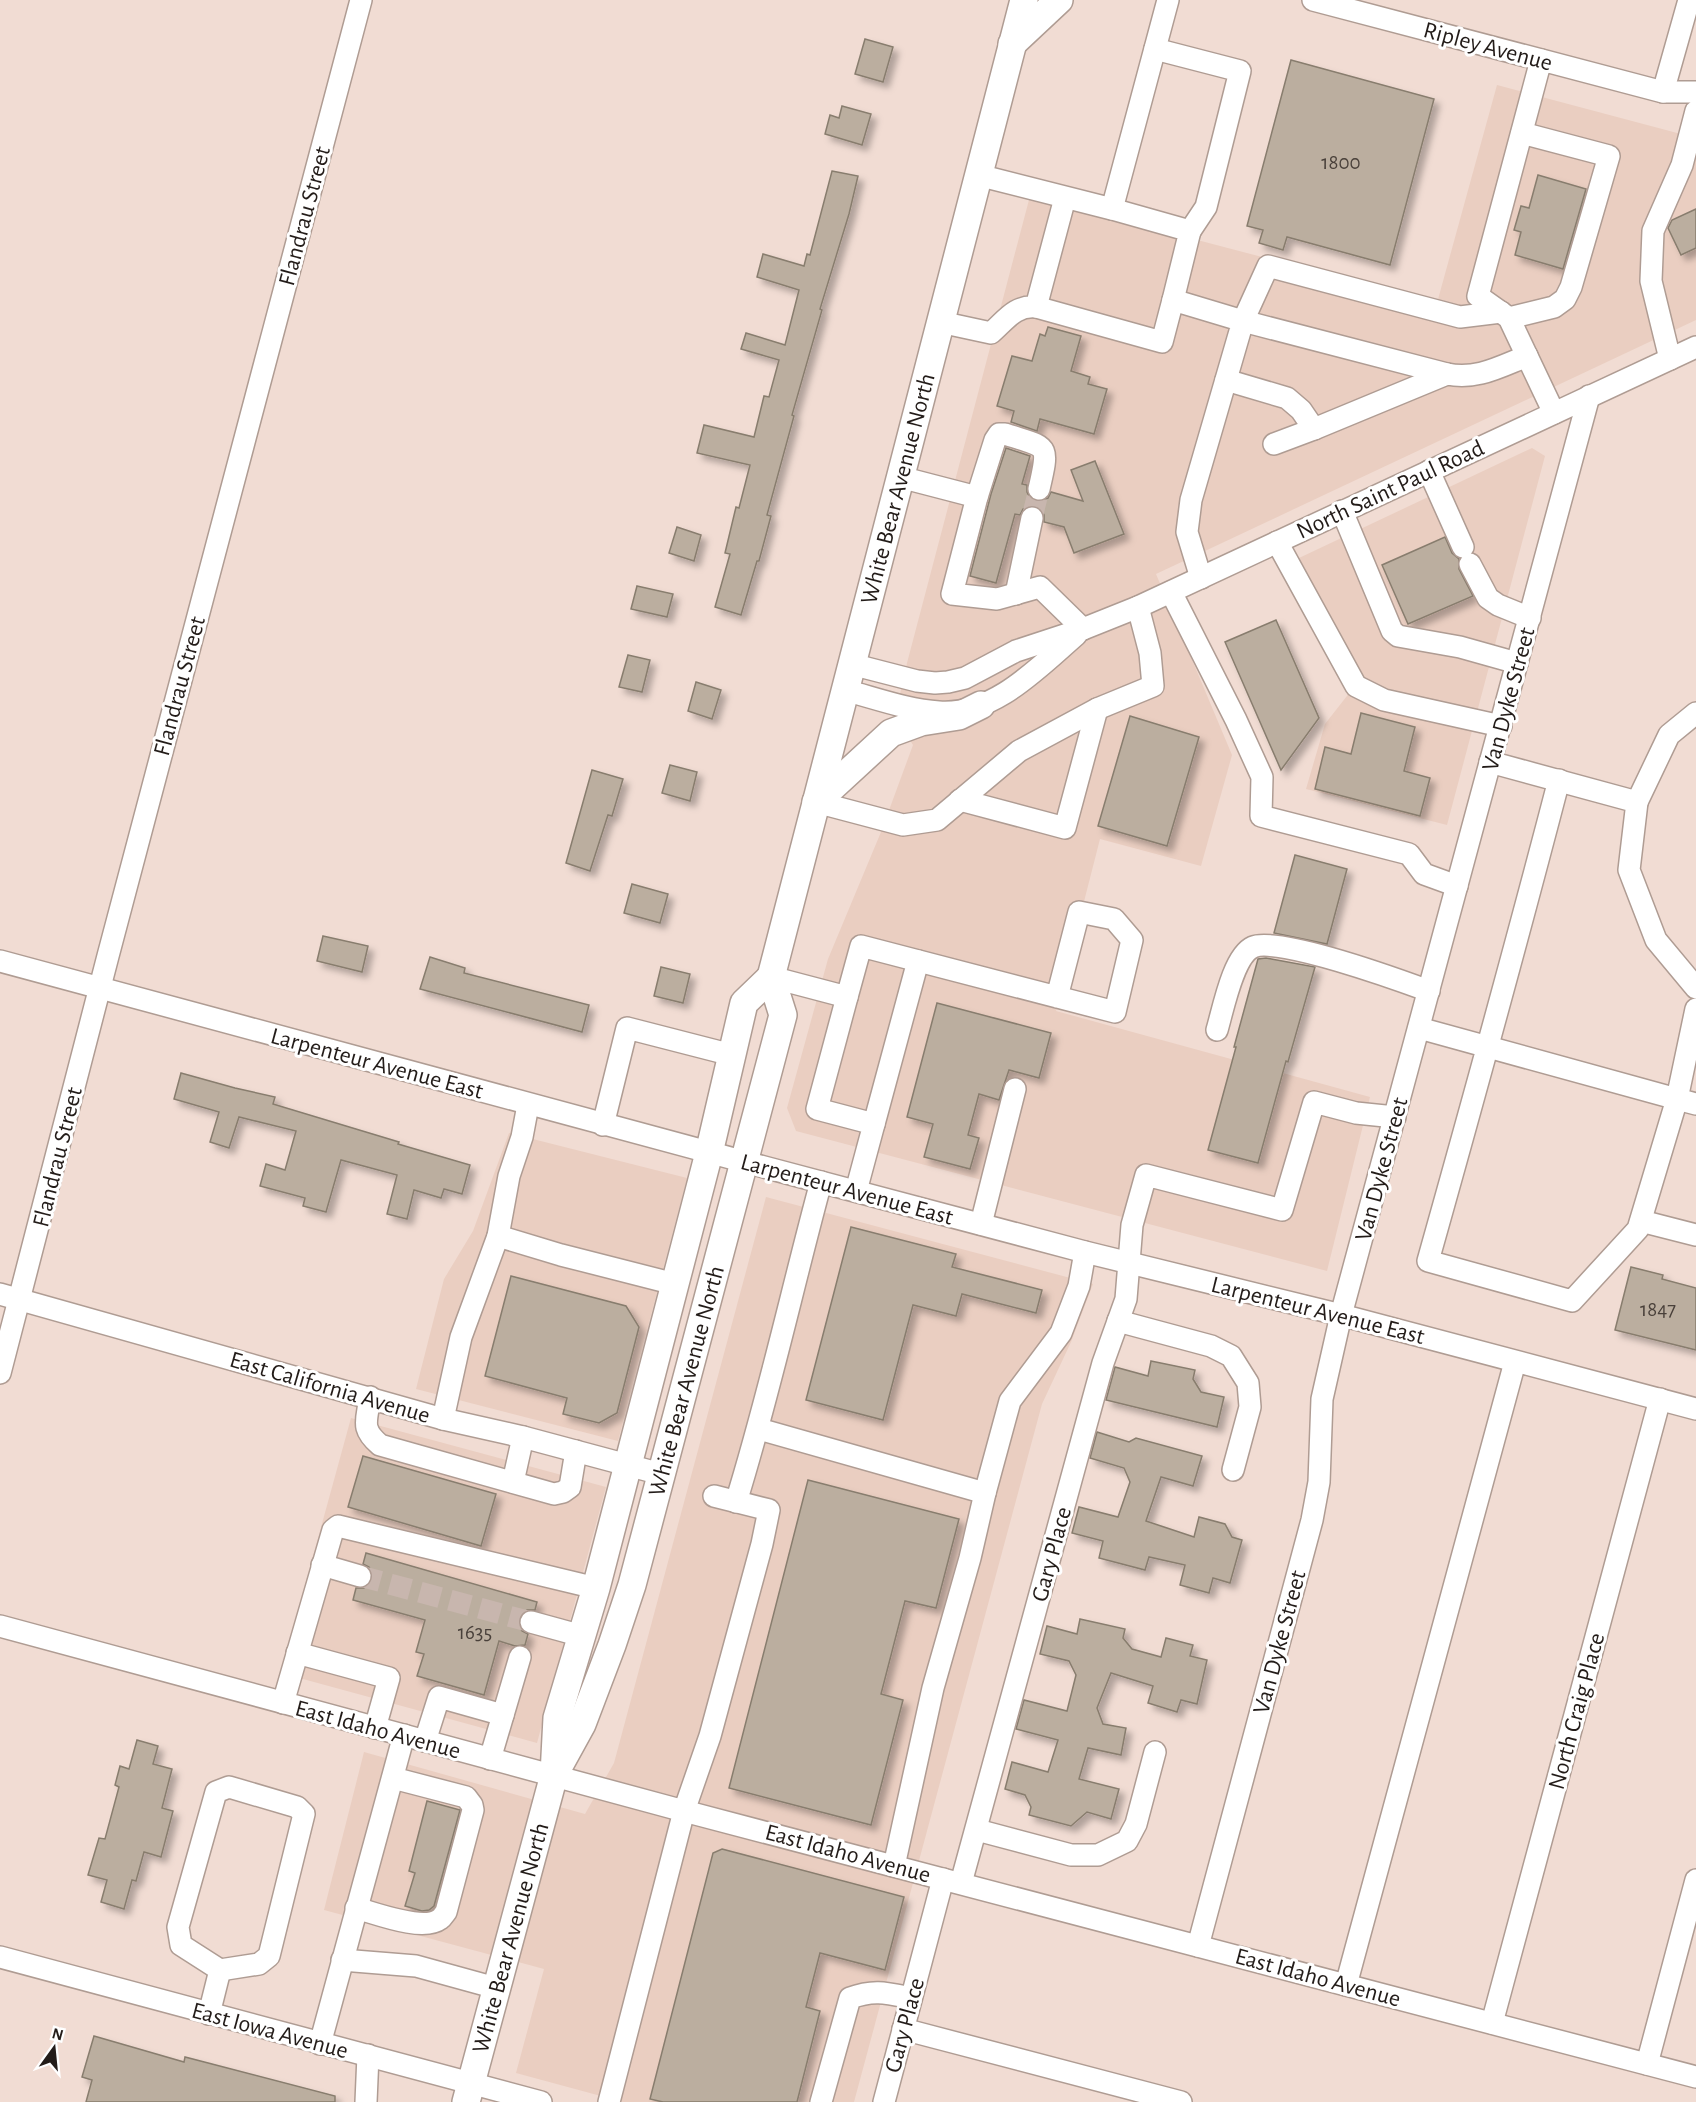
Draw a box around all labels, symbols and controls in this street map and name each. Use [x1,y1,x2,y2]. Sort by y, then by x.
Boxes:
street label: Ripley Avenue [1421,18,1555,76]
street label: Flandrau Street [275,144,335,289]
house number: 1800 [1321,152,1361,173]
street label: White Bear Avenue North [857,371,940,607]
street label: North Saint Paul Road [1293,436,1488,544]
street label: Flandrau Street [150,614,210,759]
street label: Van Dyke Street [1478,625,1540,773]
street label: Larpenteur Avenue East [268,1024,486,1104]
street label: Flandrau Street [29,1084,87,1230]
street label: Van Dyke Street [1351,1095,1413,1243]
street label: Larpenteur Avenue East [738,1150,956,1230]
street label: White Bear Avenue North [645,1263,729,1499]
street label: Larpenteur Avenue East [1209,1273,1427,1349]
house number: 1847 [1640,1299,1676,1320]
street label: East California Avenue [227,1348,433,1428]
street label: Gary Place [1028,1504,1076,1604]
street label: Van Dyke Street [1249,1568,1311,1716]
house number: 1635 [458,1622,492,1643]
street label: North Craig Place [1545,1630,1609,1792]
street label: East Idaho Avenue [292,1696,463,1764]
street label: White Bear Avenue North [469,1820,554,2056]
street label: East Idaho Avenue [762,1820,933,1888]
street label: East Idaho Avenue [1232,1944,1403,2012]
street label: Gary Place [881,1975,929,2075]
street label: East Iowa Avenue [189,1999,351,2063]
north arrow [24,2018,84,2078]
text: N [50,2025,65,2044]

